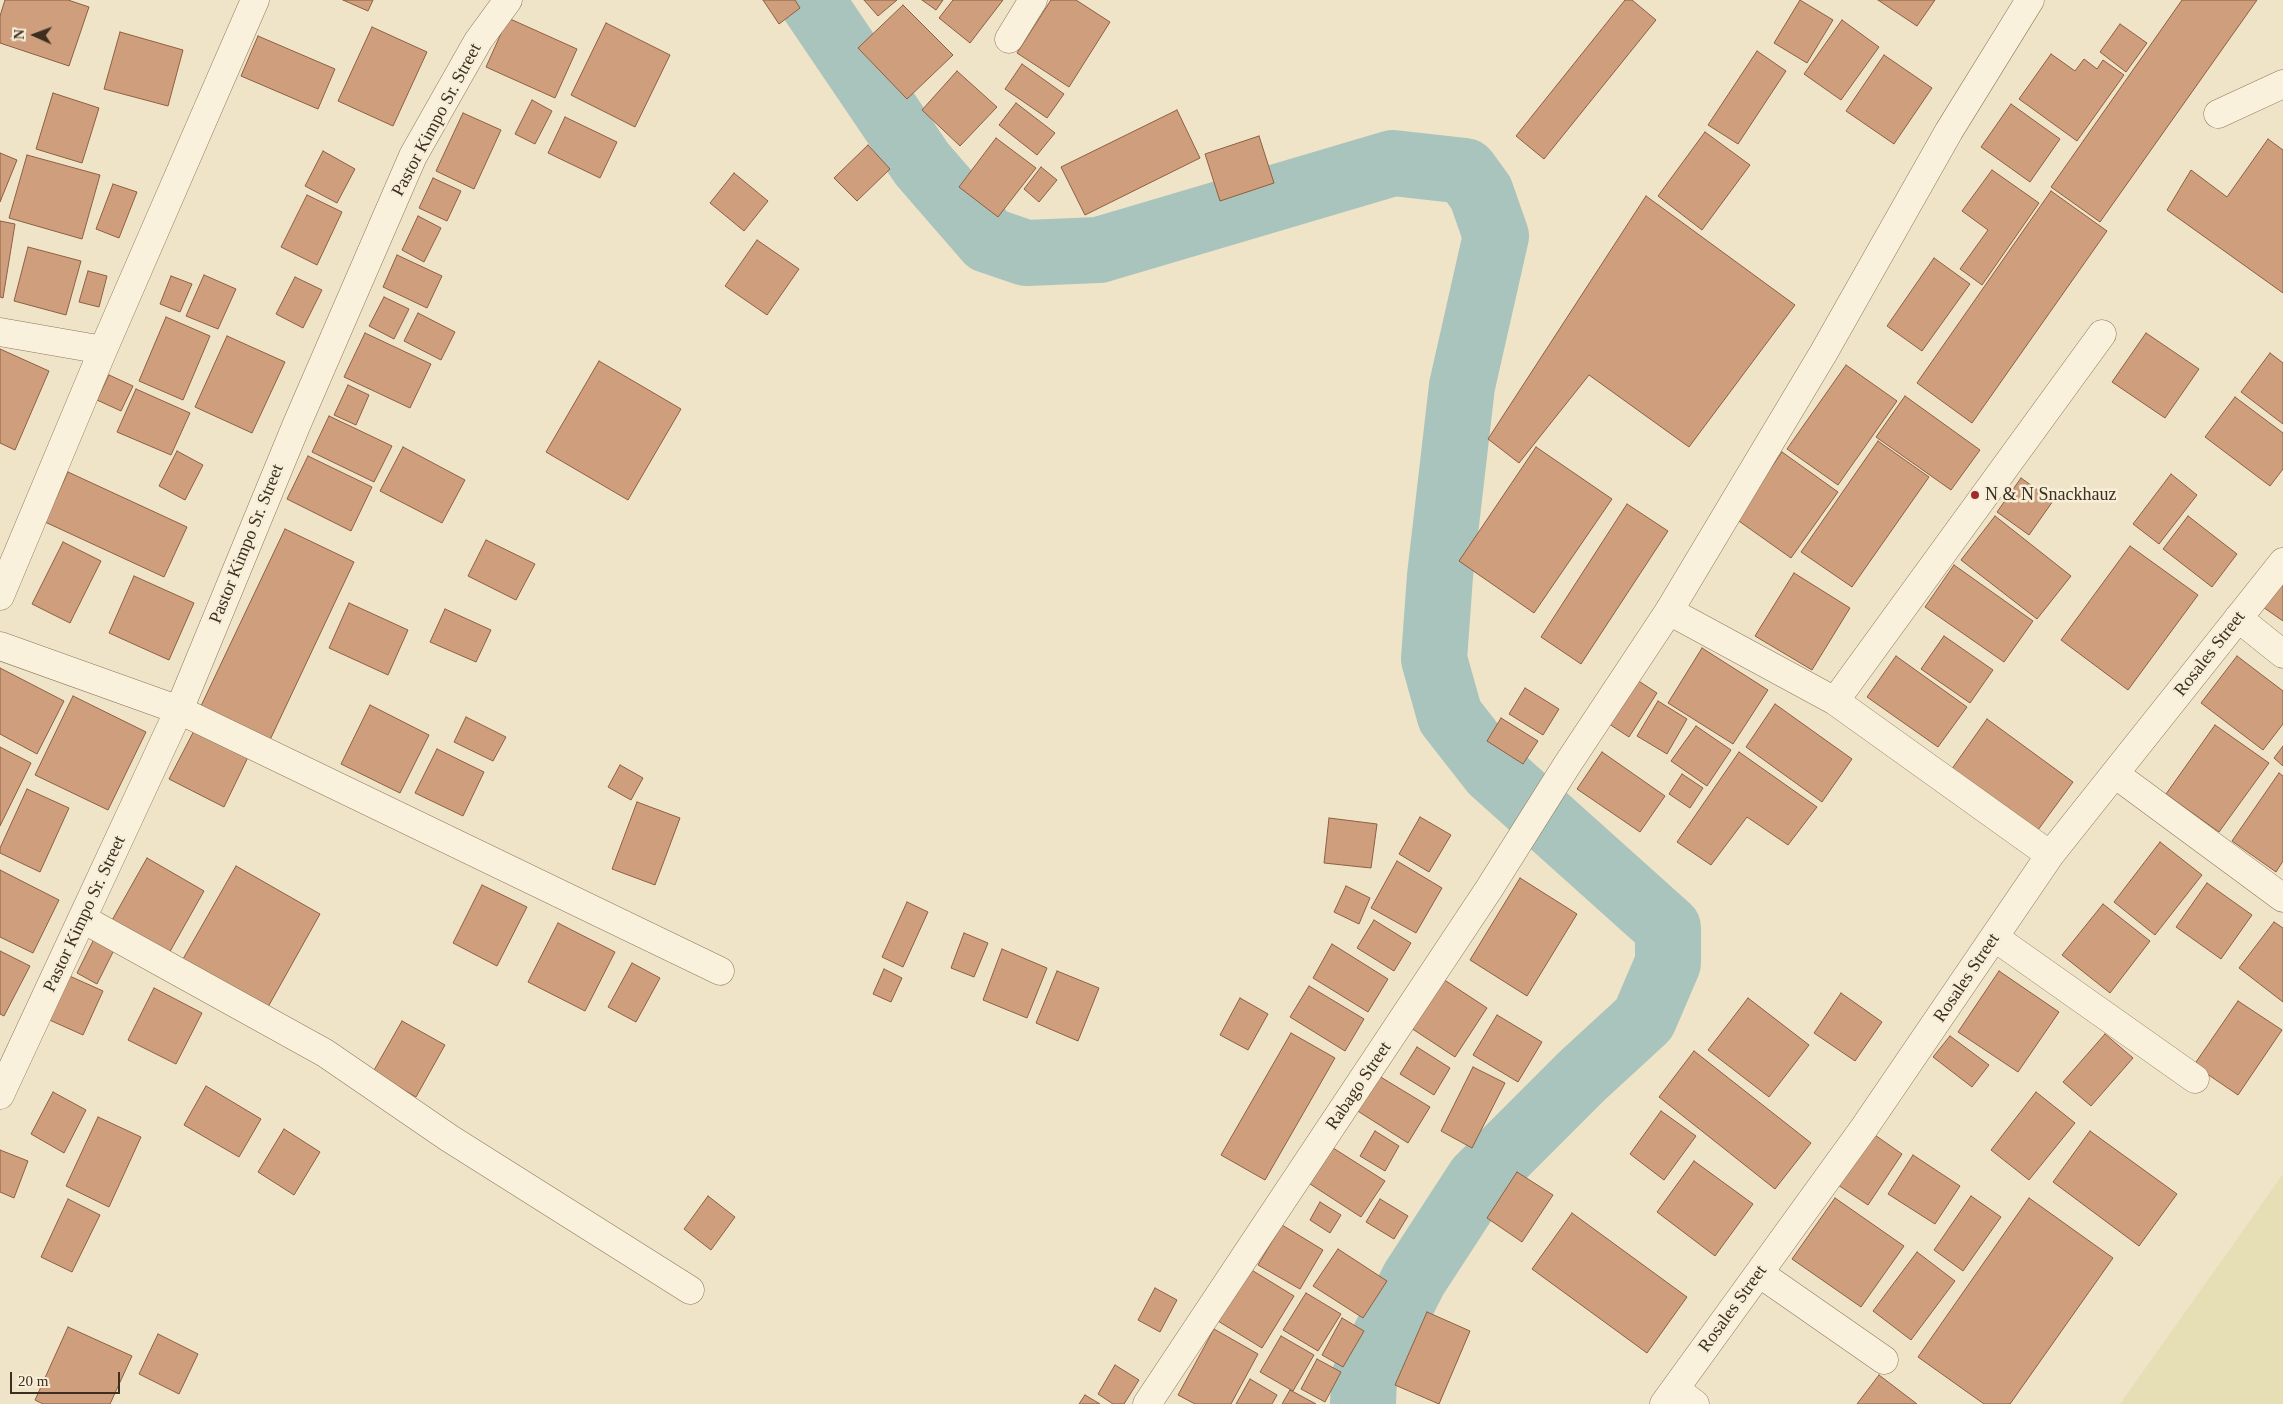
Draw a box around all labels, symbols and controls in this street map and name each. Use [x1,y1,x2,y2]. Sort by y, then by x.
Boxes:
north arrow [10,10,60,60]
text: N [12,29,27,40]
street label: Pastor Kimpo Sr. Street [388,40,486,200]
street label: Pastor Kimpo Sr. Street [205,461,289,627]
place label: N & N Snackhauz [1985,484,2116,506]
marker: N & N Snackhauz [1969,489,1981,501]
street label: Rosales Street [2170,607,2250,701]
street label: Pastor Kimpo Sr. Street [39,832,131,996]
street label: Rosales Street [1929,929,2005,1027]
street label: Rabago Street [1322,1038,1396,1134]
street label: Rosales Street [1694,1261,1772,1357]
scale bar [12,1362,122,1394]
text: 20 m [18,1373,48,1389]

